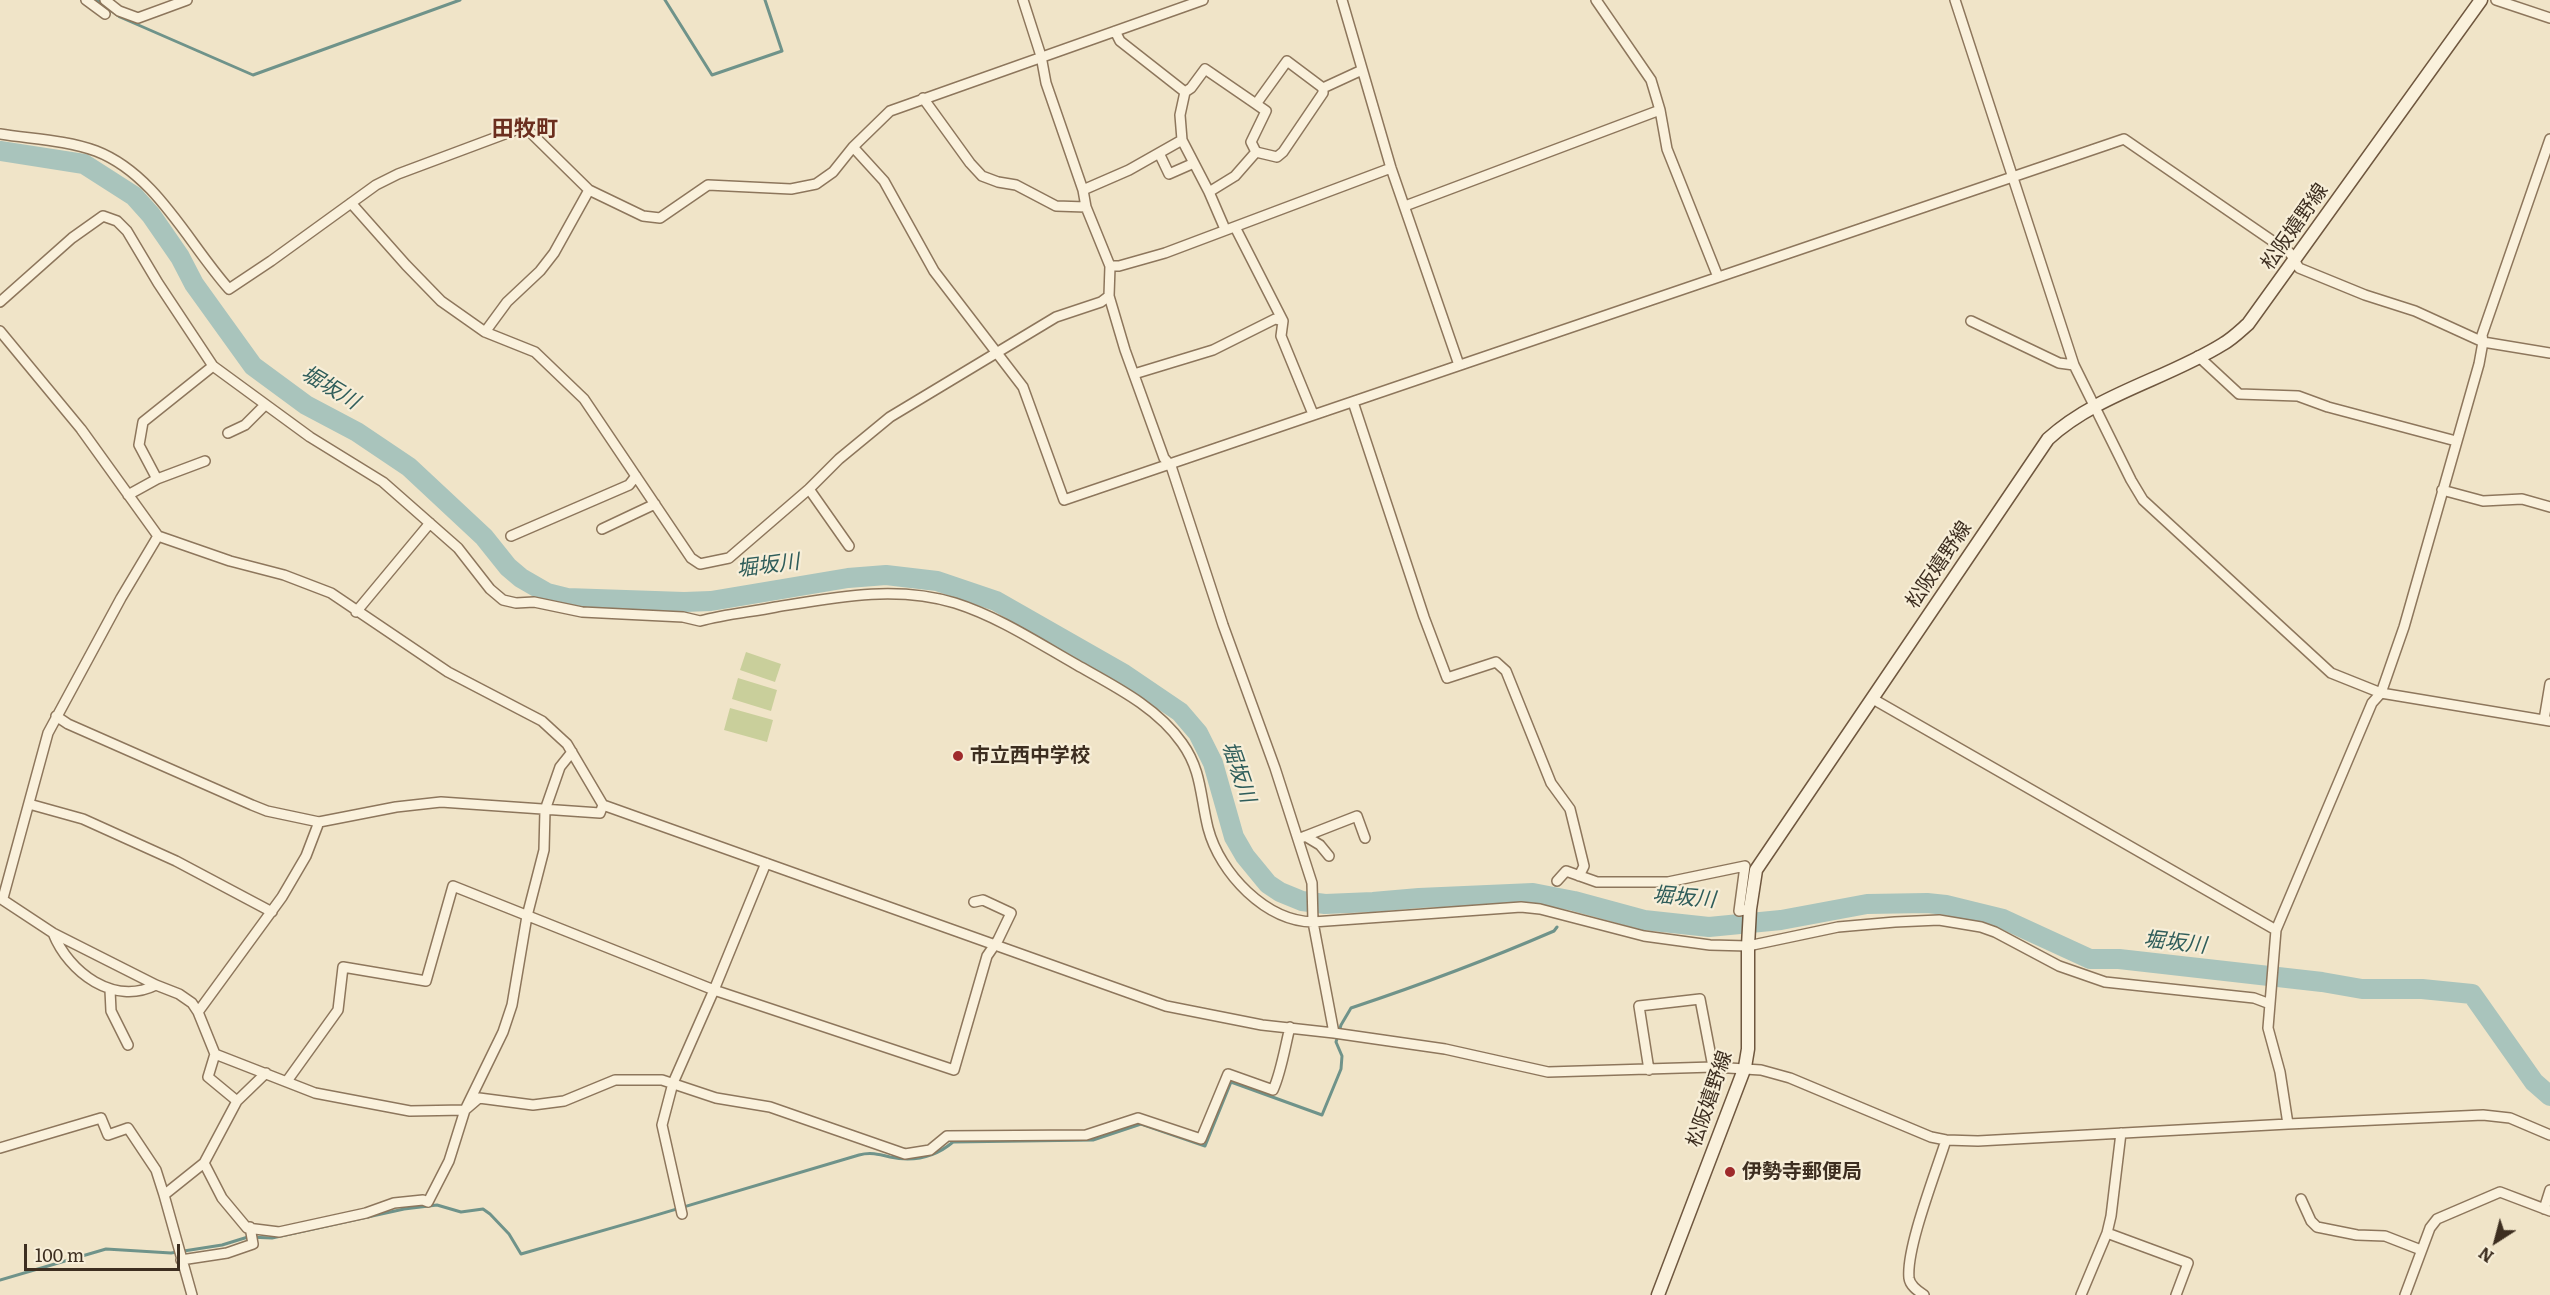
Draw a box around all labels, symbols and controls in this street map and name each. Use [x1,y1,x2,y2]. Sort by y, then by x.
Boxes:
district label: 田牧町 [492,117,558,143]
street label: 松阪嬉野線 [2256,179,2334,275]
water label: 堀坂川 [297,361,363,415]
street label: 松阪嬉野線 [1901,517,1977,613]
water label: 堀坂川 [735,550,801,582]
water label: 堀坂川 [1216,738,1260,806]
place label: 市立西中学校 [970,744,1090,768]
marker: 市立西中学校 [951,749,965,763]
water label: 堀坂川 [1652,883,1716,913]
water label: 堀坂川 [2142,927,2208,959]
street label: 松阪嬉野線 [1682,1048,1738,1150]
place label: 伊勢寺郵便局 [1742,1160,1862,1184]
marker: 伊勢寺郵便局 [1723,1165,1737,1179]
north arrow [2466,1211,2526,1271]
scale bar [27,1232,183,1270]
text: 100 m [35,1241,84,1268]
text: N [2473,1242,2498,1269]

